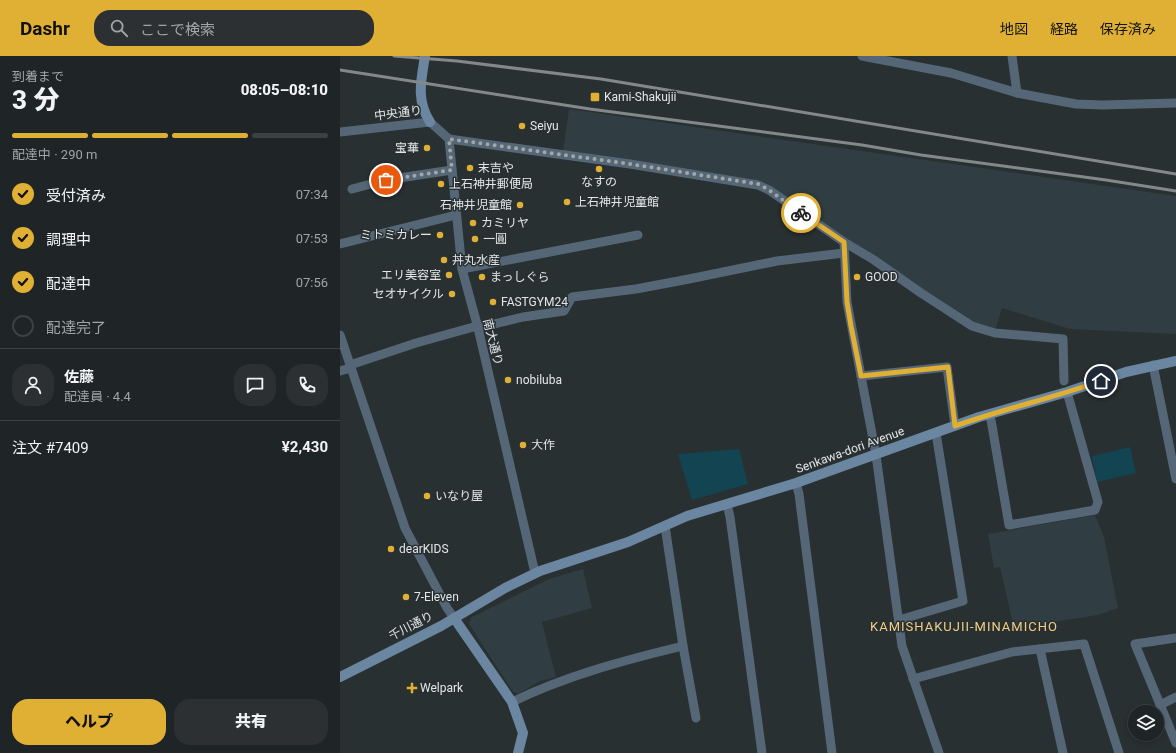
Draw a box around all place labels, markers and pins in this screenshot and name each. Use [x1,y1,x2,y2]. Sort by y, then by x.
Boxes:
place label: Kami-Shakujii [604,90,677,104]
marker: Kami-Shakujii [589,91,601,103]
place label: Seiyu [530,119,559,133]
marker: Seiyu [517,121,527,131]
place label: 宝華 [395,141,419,155]
marker: 宝華 [422,143,432,153]
place label: 末吉や [478,161,514,175]
pin [369,163,403,197]
marker: 末吉や [465,163,475,173]
marker: なすの [594,164,604,174]
place label: なすの [581,175,617,189]
place label: 上石神井郵便局 [449,177,533,191]
marker: 上石神井郵便局 [436,179,446,189]
place label: 上石神井児童館 [575,195,659,209]
marker: 上石神井児童館 [562,197,572,207]
place label: 石神井児童館 [440,198,512,212]
marker: 石神井児童館 [515,200,525,210]
place label: カミリヤ [481,216,529,230]
marker: カミリヤ [468,218,478,228]
place label: ミトミカレー [360,228,432,242]
marker: ミトミカレー [435,230,445,240]
place label: 一圓 [483,232,507,246]
marker: 一圓 [470,234,480,244]
place label: 丼丸水産 [452,253,500,267]
marker: 丼丸水産 [439,255,449,265]
place label: エリ美容室 [381,268,441,282]
marker: エリ美容室 [444,270,454,280]
place label: まっしぐら [490,270,550,284]
place label: GOOD [865,270,898,284]
marker: まっしぐら [477,272,487,282]
marker: GOOD [852,272,862,282]
place label: セオサイクル [373,287,444,301]
marker: セオサイクル [447,289,457,299]
place label: FASTGYM24 [501,295,568,309]
marker: FASTGYM24 [488,297,498,307]
pin [1084,364,1118,398]
place label: nobiluba [516,373,562,387]
marker: nobiluba [503,375,513,385]
place label: 大作 [531,438,555,452]
marker: 大作 [518,440,528,450]
place label: いなり屋 [435,489,483,503]
marker: いなり屋 [422,491,432,501]
place label: dearKIDS [399,542,449,556]
marker: dearKIDS [386,544,396,554]
place label: 7-Eleven [414,590,459,604]
marker: 7-Eleven [401,592,411,602]
place label: Welpark [420,681,464,695]
marker: Welpark [407,683,417,693]

